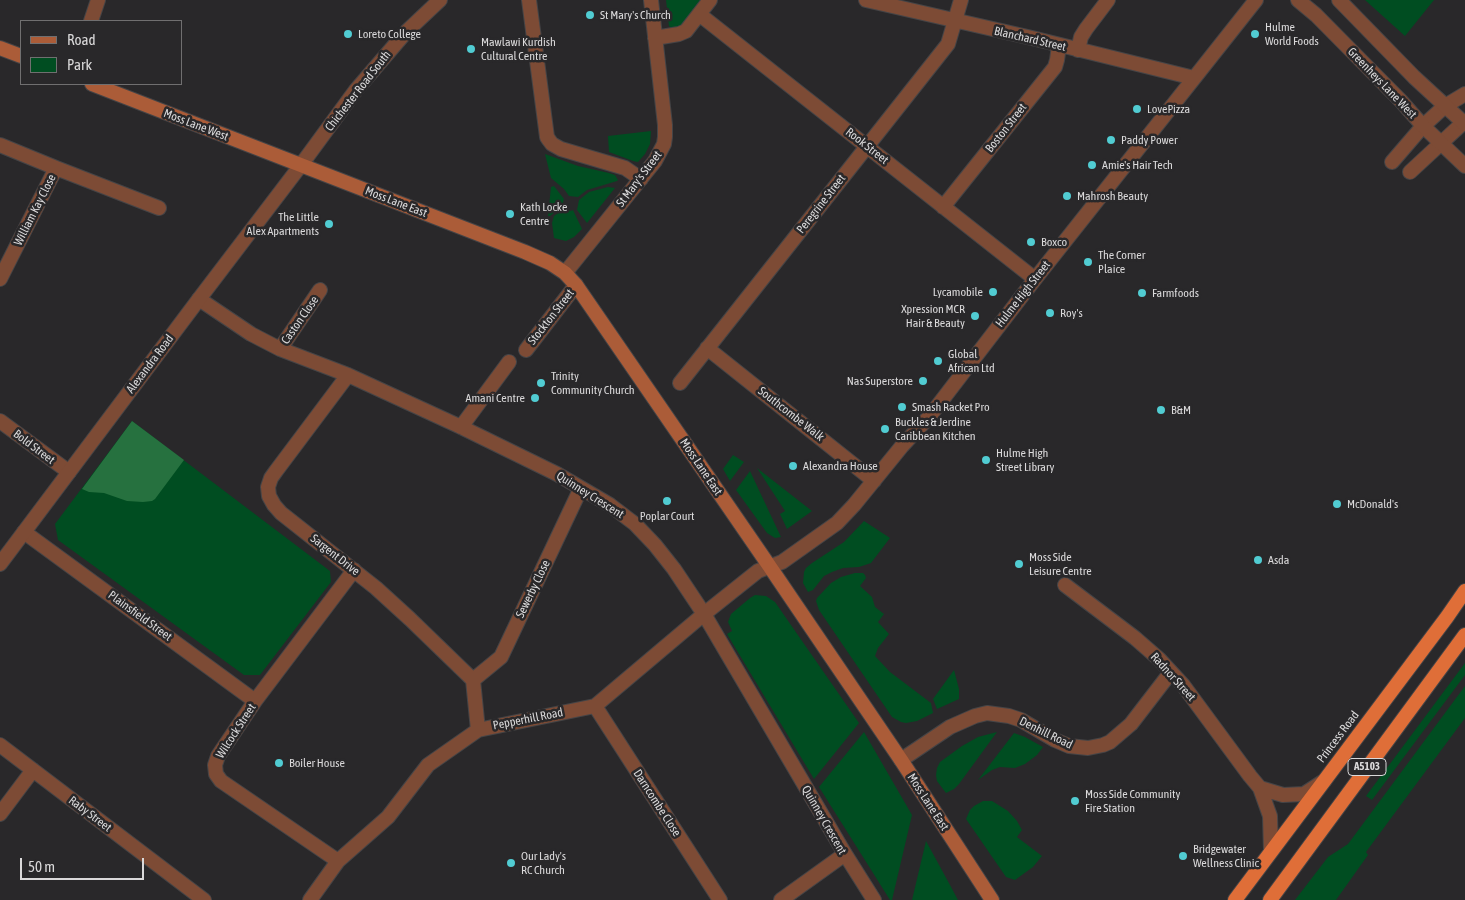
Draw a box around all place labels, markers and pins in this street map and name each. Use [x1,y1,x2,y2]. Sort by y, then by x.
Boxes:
place label: St Mary's Church [600,8,671,22]
marker: St Mary's Church [584,9,596,21]
place label: Hulme World Foods [1265,20,1319,48]
place label: Loreto College [358,27,421,41]
marker: Loreto College [342,28,354,40]
marker: Hulme World Foods [1249,28,1261,40]
place label: Mawlawi Kurdish Cultural Centre [481,35,556,63]
marker: Mawlawi Kurdish Cultural Centre [465,43,477,55]
place label: LovePizza [1147,102,1190,116]
marker: LovePizza [1131,103,1143,115]
place label: Paddy Power [1121,133,1177,147]
marker: Paddy Power [1105,134,1117,146]
place label: Amie's Hair Tech [1102,158,1173,172]
marker: Amie's Hair Tech [1086,159,1098,171]
place label: Mahrosh Beauty [1077,189,1148,203]
marker: Mahrosh Beauty [1061,190,1073,202]
place label: Kath Locke Centre [520,200,567,228]
marker: Kath Locke Centre [504,208,516,220]
place label: The Little Alex Apartments [247,210,319,238]
marker: The Little Alex Apartments [323,218,335,230]
place label: Boxco [1041,235,1067,249]
marker: Boxco [1025,236,1037,248]
place label: The Corner Plaice [1098,248,1145,276]
marker: The Corner Plaice [1082,256,1094,268]
place label: Lycamobile [933,285,983,299]
marker: Lycamobile [987,286,999,298]
place label: Farmfoods [1152,286,1199,300]
marker: Farmfoods [1136,287,1148,299]
place label: Xpression MCR Hair & Beauty [901,302,965,330]
place label: Roy's [1060,306,1083,320]
marker: Roy's [1044,307,1056,319]
marker: Xpression MCR Hair & Beauty [969,310,981,322]
place label: Global African Ltd [948,347,995,375]
marker: Global African Ltd [932,355,944,367]
place label: Trinity Community Church [551,369,635,397]
place label: Nas Superstore [847,374,913,388]
marker: Nas Superstore [917,375,929,387]
marker: Trinity Community Church [535,377,547,389]
place label: Amani Centre [466,391,525,405]
marker: Amani Centre [529,392,541,404]
place label: Smash Racket Pro [912,400,990,414]
marker: Smash Racket Pro [896,401,908,413]
place label: B&M [1171,403,1191,417]
marker: B&M [1155,404,1167,416]
place label: Buckles & Jerdine Caribbean Kitchen [895,415,976,443]
marker: Buckles & Jerdine Caribbean Kitchen [879,423,891,435]
place label: Hulme High Street Library [996,446,1054,474]
marker: Hulme High Street Library [980,454,992,466]
place label: Alexandra House [803,459,878,473]
marker: Alexandra House [787,460,799,472]
marker: Poplar Court [661,495,673,507]
place label: McDonald's [1347,497,1398,511]
marker: McDonald's [1331,498,1343,510]
place label: Poplar Court [640,509,694,523]
place label: Moss Side Leisure Centre [1029,550,1092,578]
place label: Asda [1268,553,1289,567]
marker: Asda [1252,554,1264,566]
marker: Moss Side Leisure Centre [1013,558,1025,570]
place label: Boiler House [289,756,345,770]
marker: Boiler House [273,757,285,769]
place label: Moss Side Community Fire Station [1085,787,1180,815]
marker: Moss Side Community Fire Station [1069,795,1081,807]
place label: Bridgewater Wellness Clinic [1193,842,1259,870]
place label: Our Lady's RC Church [521,849,566,877]
marker: Bridgewater Wellness Clinic [1177,850,1189,862]
marker: Our Lady's RC Church [505,857,517,869]

